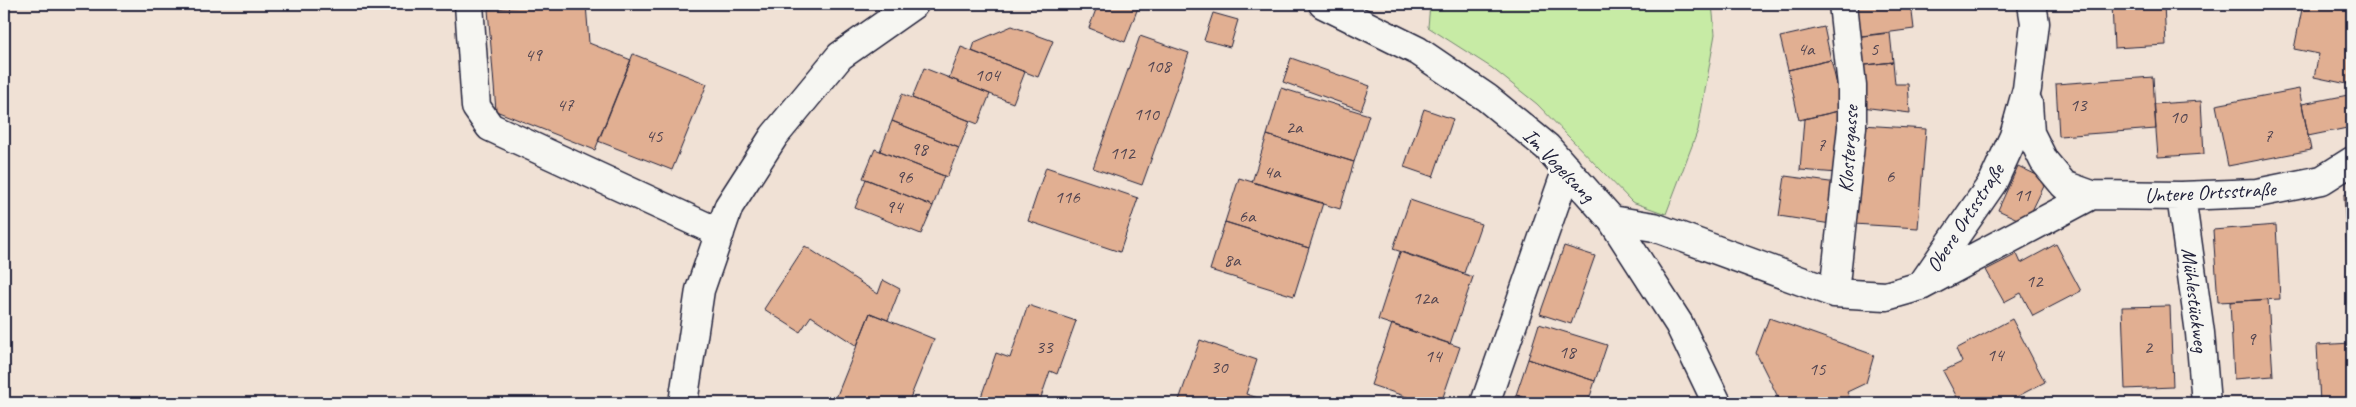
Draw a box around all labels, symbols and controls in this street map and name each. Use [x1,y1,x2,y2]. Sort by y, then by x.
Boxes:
house number: 4a [1798,37,1816,61]
house number: 5 [1870,37,1880,61]
house number: 49 [524,43,543,67]
house number: 108 [1145,54,1173,78]
house number: 104 [974,63,1002,87]
house number: 47 [556,93,575,117]
house number: 13 [2069,93,2088,117]
house number: 110 [1133,102,1160,126]
street label: Klostergasse [1832,102,1864,193]
house number: 10 [2169,105,2188,129]
house number: 2a [1286,115,1304,139]
street label: Im Vogelsang [1517,123,1602,209]
house number: 45 [645,124,664,148]
house number: 7 [2264,124,2274,148]
house number: 7 [1817,133,1827,157]
house number: 98 [910,137,930,161]
house number: 112 [1109,141,1136,165]
street label: Obere Ortsstraße [1920,157,2011,277]
house number: 4a [1264,160,1282,184]
house number: 6 [1886,164,1896,188]
house number: 96 [895,165,914,189]
street label: Untere Ortsstraße [2144,175,2278,208]
house number: 11 [2013,183,2032,207]
house number: 116 [1054,185,1081,209]
house number: 94 [885,195,905,219]
house number: 6a [1239,204,1257,228]
street label: Mühlestückweg [2176,246,2214,355]
house number: 8a [1224,248,1242,272]
house number: 12 [2025,269,2044,293]
house number: 12a [1412,286,1439,310]
house number: 9 [2247,327,2257,351]
house number: 33 [1035,335,1054,359]
house number: 2 [2144,335,2154,359]
house number: 18 [1558,340,1578,364]
house number: 14 [1986,343,2006,367]
house number: 14 [1424,344,1444,368]
house number: 30 [1210,355,1229,379]
house number: 15 [1808,357,1827,381]

